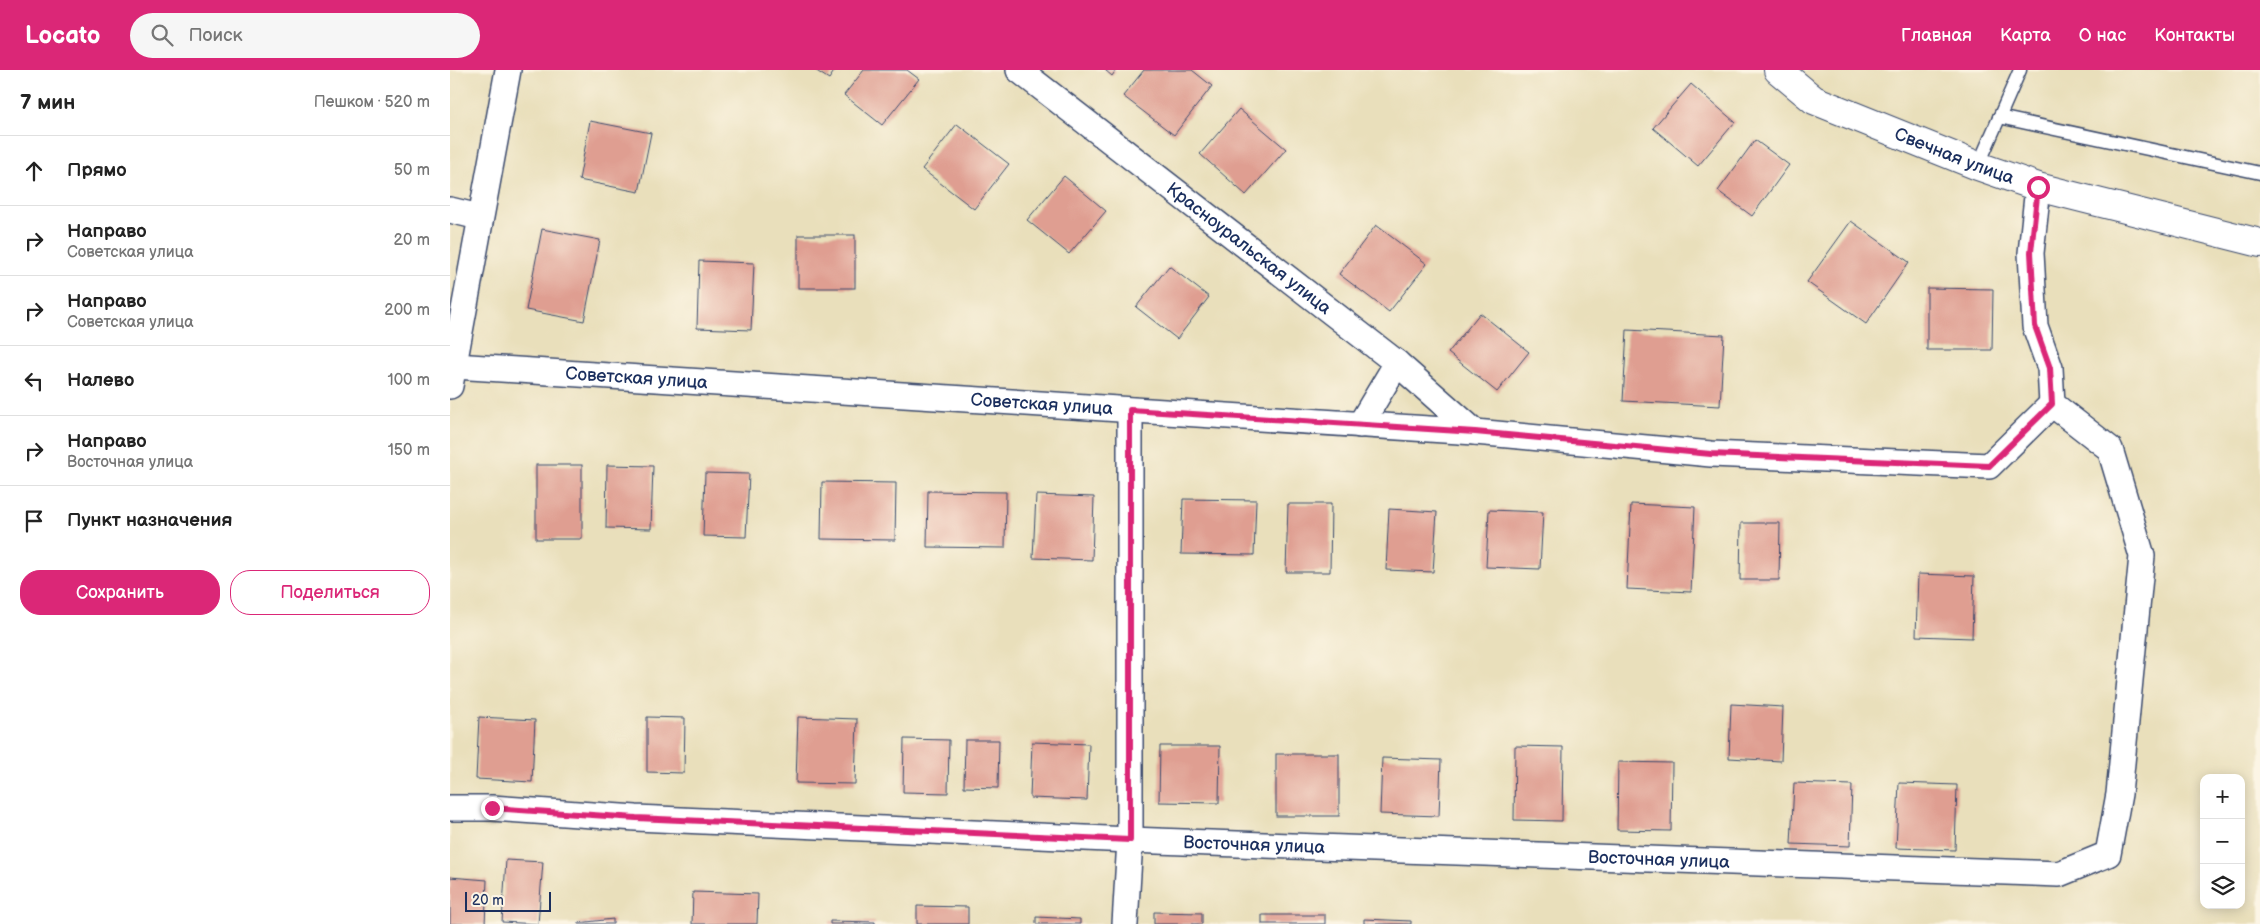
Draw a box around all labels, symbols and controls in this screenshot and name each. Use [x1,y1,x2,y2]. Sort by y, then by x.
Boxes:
search box [130,13,480,58]
text: Locato [25,21,100,50]
icon: search [148,21,176,49]
text: Поиск [188,24,243,47]
text: Главная [1901,25,1972,46]
text: Карта [2000,25,2051,46]
text: О нас [2079,25,2126,46]
text: Контакты [2154,25,2235,46]
text: 7 мин [20,90,75,115]
text: Пешком · 520 m [314,93,430,112]
street label: Свечная улица [1892,123,2017,188]
icon: ahead [20,157,48,185]
text: Прямо [67,159,127,182]
text: 50 m [394,161,430,180]
route start [2027,176,2050,199]
street label: Красноуральская улица [1162,178,1336,319]
text: Направо [67,220,147,243]
icon: right [20,227,48,255]
text: 20 m [394,231,430,250]
text: Советская улица [67,243,194,262]
text: Направо [67,290,147,313]
icon: right [20,297,48,325]
text: 200 m [384,301,430,320]
text: Советская улица [67,313,194,332]
street label: Советская улица [565,363,709,393]
icon: left [20,367,48,395]
text: Налево [67,369,134,392]
text: 100 m [387,371,430,390]
street label: Советская улица [970,389,1114,419]
text: Направо [67,430,147,453]
icon: right [20,437,48,465]
text: 150 m [388,441,430,460]
text: Восточная улица [67,453,193,472]
icon: arrive [20,507,48,535]
text: Пункт назначения [67,509,232,532]
button: Сохранить [20,570,220,615]
button: Поделиться [230,570,430,615]
map controls [2200,774,2245,909]
button: + [2200,774,2245,819]
route end [481,797,504,820]
button: − [2200,819,2245,864]
street label: Восточная улица [1183,831,1326,858]
street label: Восточная улица [1587,846,1730,872]
button: layers [2200,864,2245,909]
scale bar [465,889,551,912]
text: 20 m [472,892,504,909]

